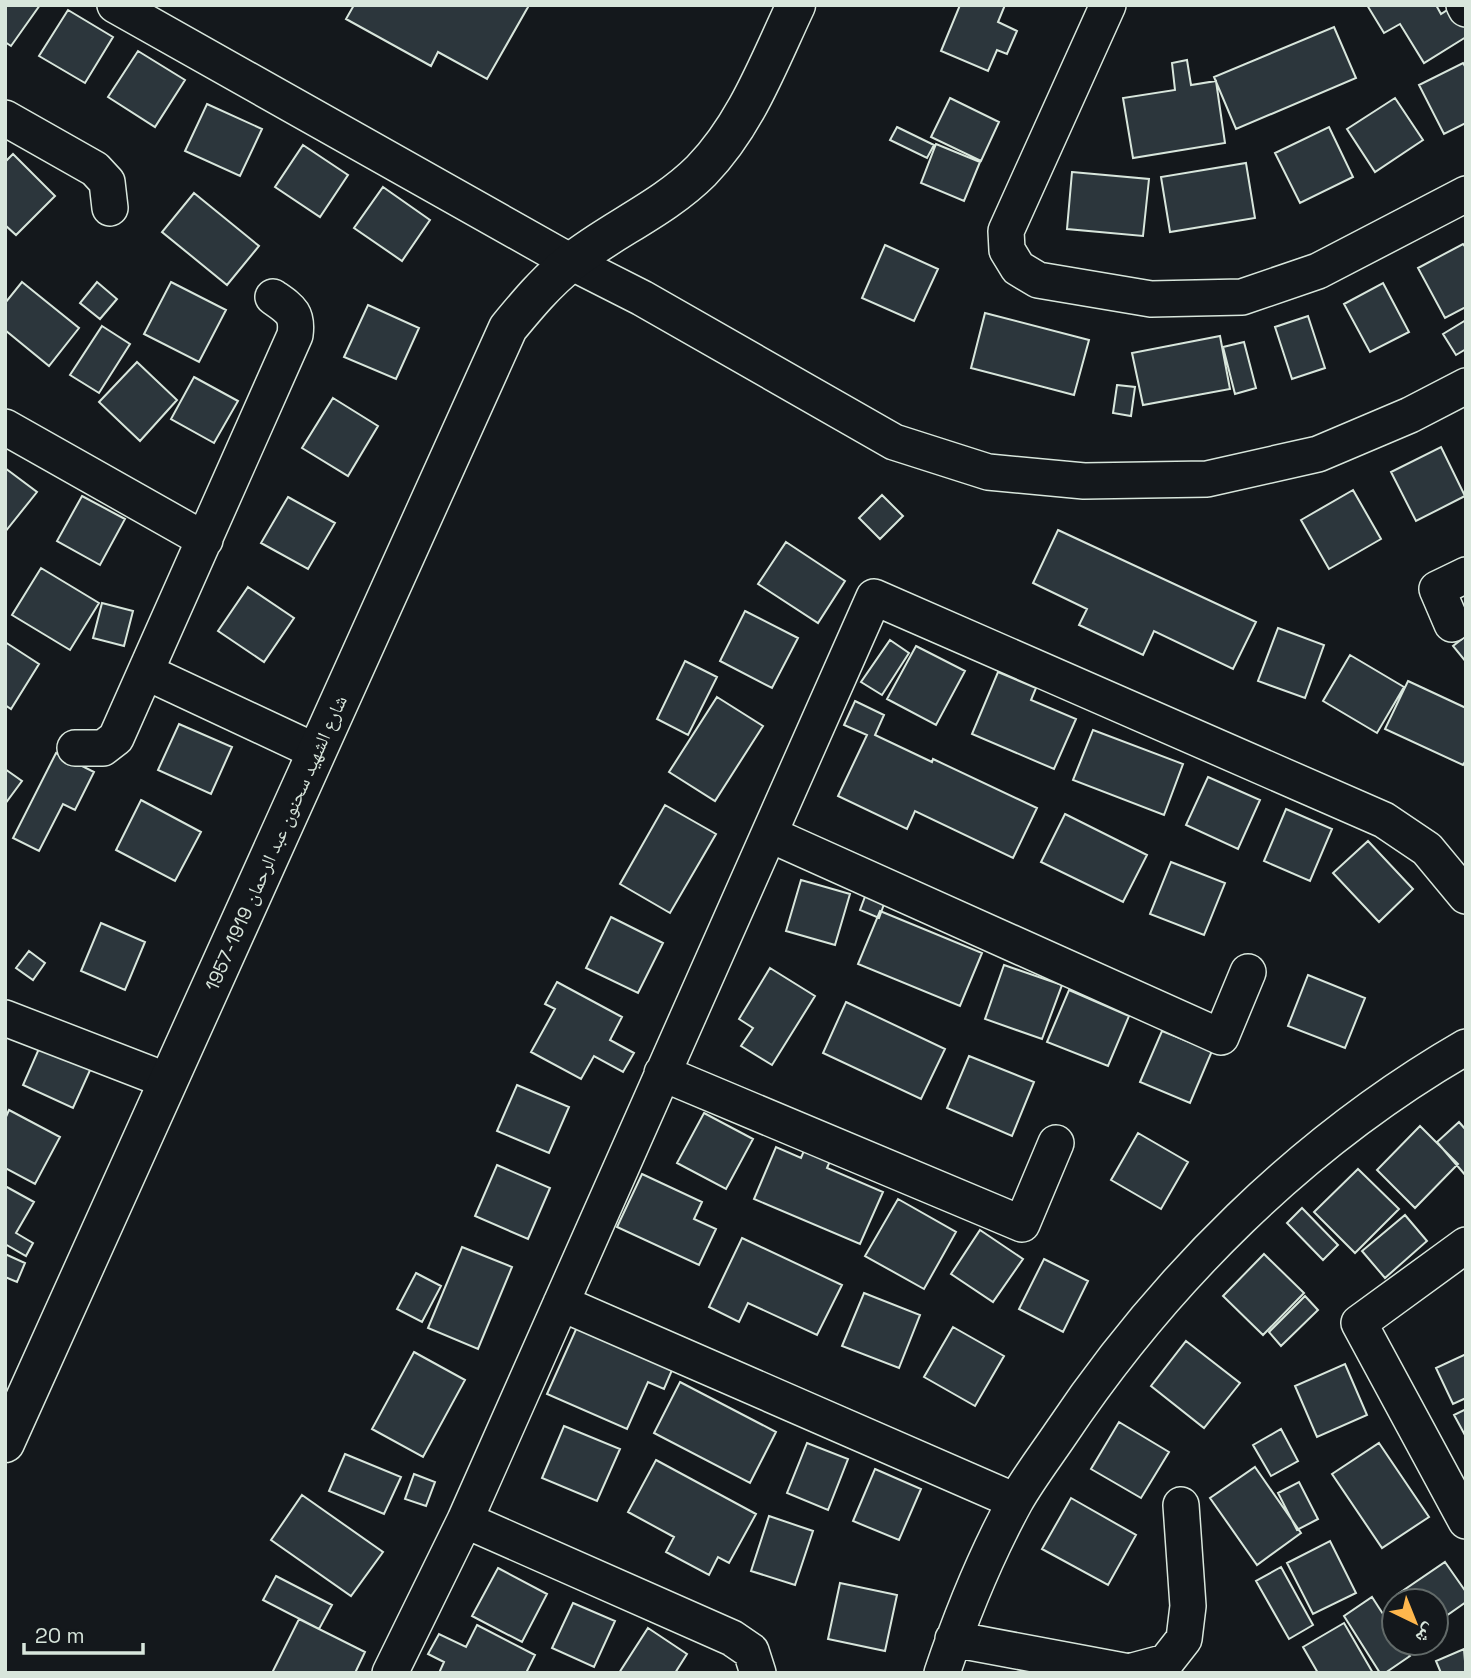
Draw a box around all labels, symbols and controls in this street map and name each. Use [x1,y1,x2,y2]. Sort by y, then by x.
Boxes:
street label: شارع الشهيد سحنون عبد الرحمان 1919-1957 [199,691,353,995]
north arrow [1380,1587,1450,1657]
scale bar [24,1612,144,1656]
text: ش [1410,1618,1442,1650]
text: 20 m [35,1622,85,1649]

